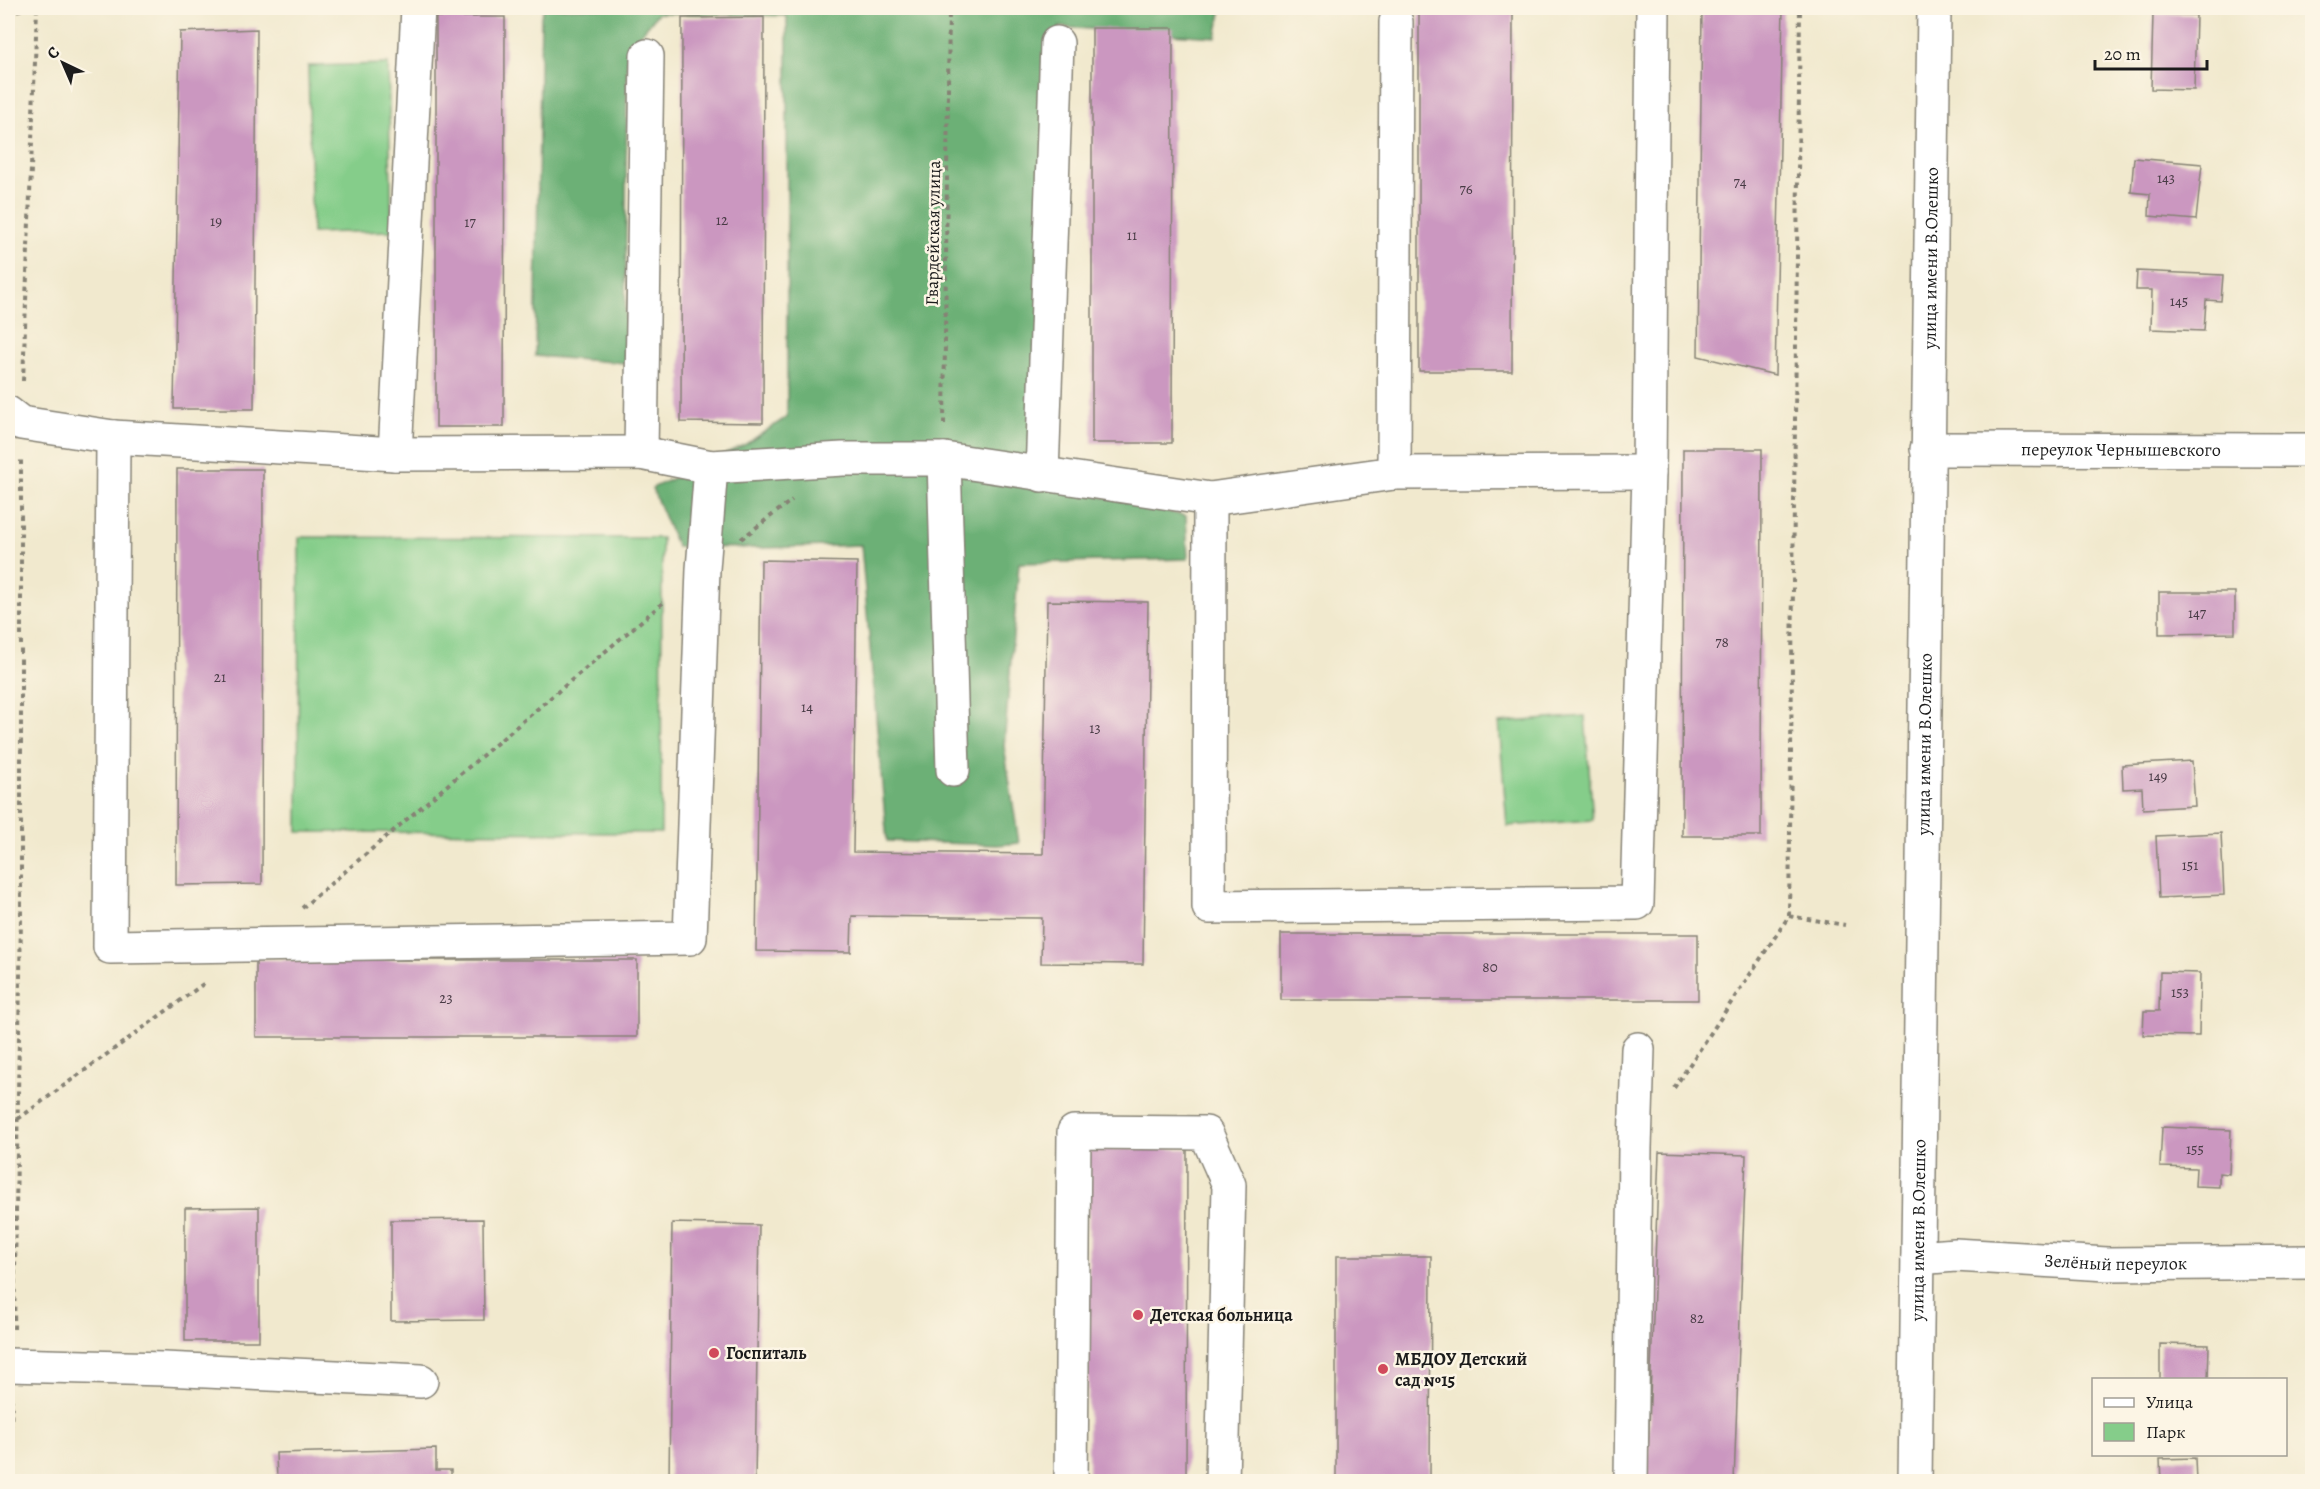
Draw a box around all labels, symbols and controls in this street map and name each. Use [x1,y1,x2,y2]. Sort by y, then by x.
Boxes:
north arrow [33,33,93,93]
scale bar [2095,33,2208,71]
text: С [42,41,65,64]
text: 20 m [2104,42,2141,66]
street label: Гвардейская улица [920,159,946,306]
street label: улица имени В.Олешко [1918,167,1944,350]
house number: 143 [2157,168,2175,188]
house number: 74 [1733,172,1747,192]
house number: 76 [1459,179,1473,199]
house number: 12 [716,210,728,230]
house number: 19 [210,211,222,231]
house number: 17 [464,212,476,232]
house number: 11 [1127,225,1137,245]
house number: 145 [2170,291,2188,311]
street label: переулок Чернышевского [2021,437,2221,462]
house number: 147 [2188,603,2207,623]
house number: 78 [1715,632,1729,652]
street label: улица имени В.Олешко [1911,653,1938,836]
house number: 21 [214,667,226,687]
house number: 14 [801,697,813,717]
house number: 13 [1089,718,1101,738]
house number: 149 [2149,766,2168,786]
house number: 151 [2182,855,2198,875]
house number: 80 [1482,957,1498,977]
house number: 153 [2171,982,2189,1002]
house number: 23 [439,988,453,1008]
street label: улица имени В.Олешко [1905,1139,1931,1322]
house number: 155 [2186,1139,2204,1159]
street label: Зелёный переулок [2043,1248,2187,1276]
place label: Детская больница [1150,1303,1293,1327]
marker: Детская больница [1131,1308,1145,1322]
house number: 82 [1690,1308,1704,1328]
place label: Госпиталь [726,1341,807,1365]
marker: Госпиталь [707,1346,721,1360]
place label: МБДОУ Детский сад №15 [1395,1347,1528,1392]
marker: МБДОУ Детский сад №15 [1376,1362,1390,1376]
legend [2092,1378,2287,1456]
text: Улица [2146,1390,2194,1414]
text: Парк [2146,1420,2186,1444]

